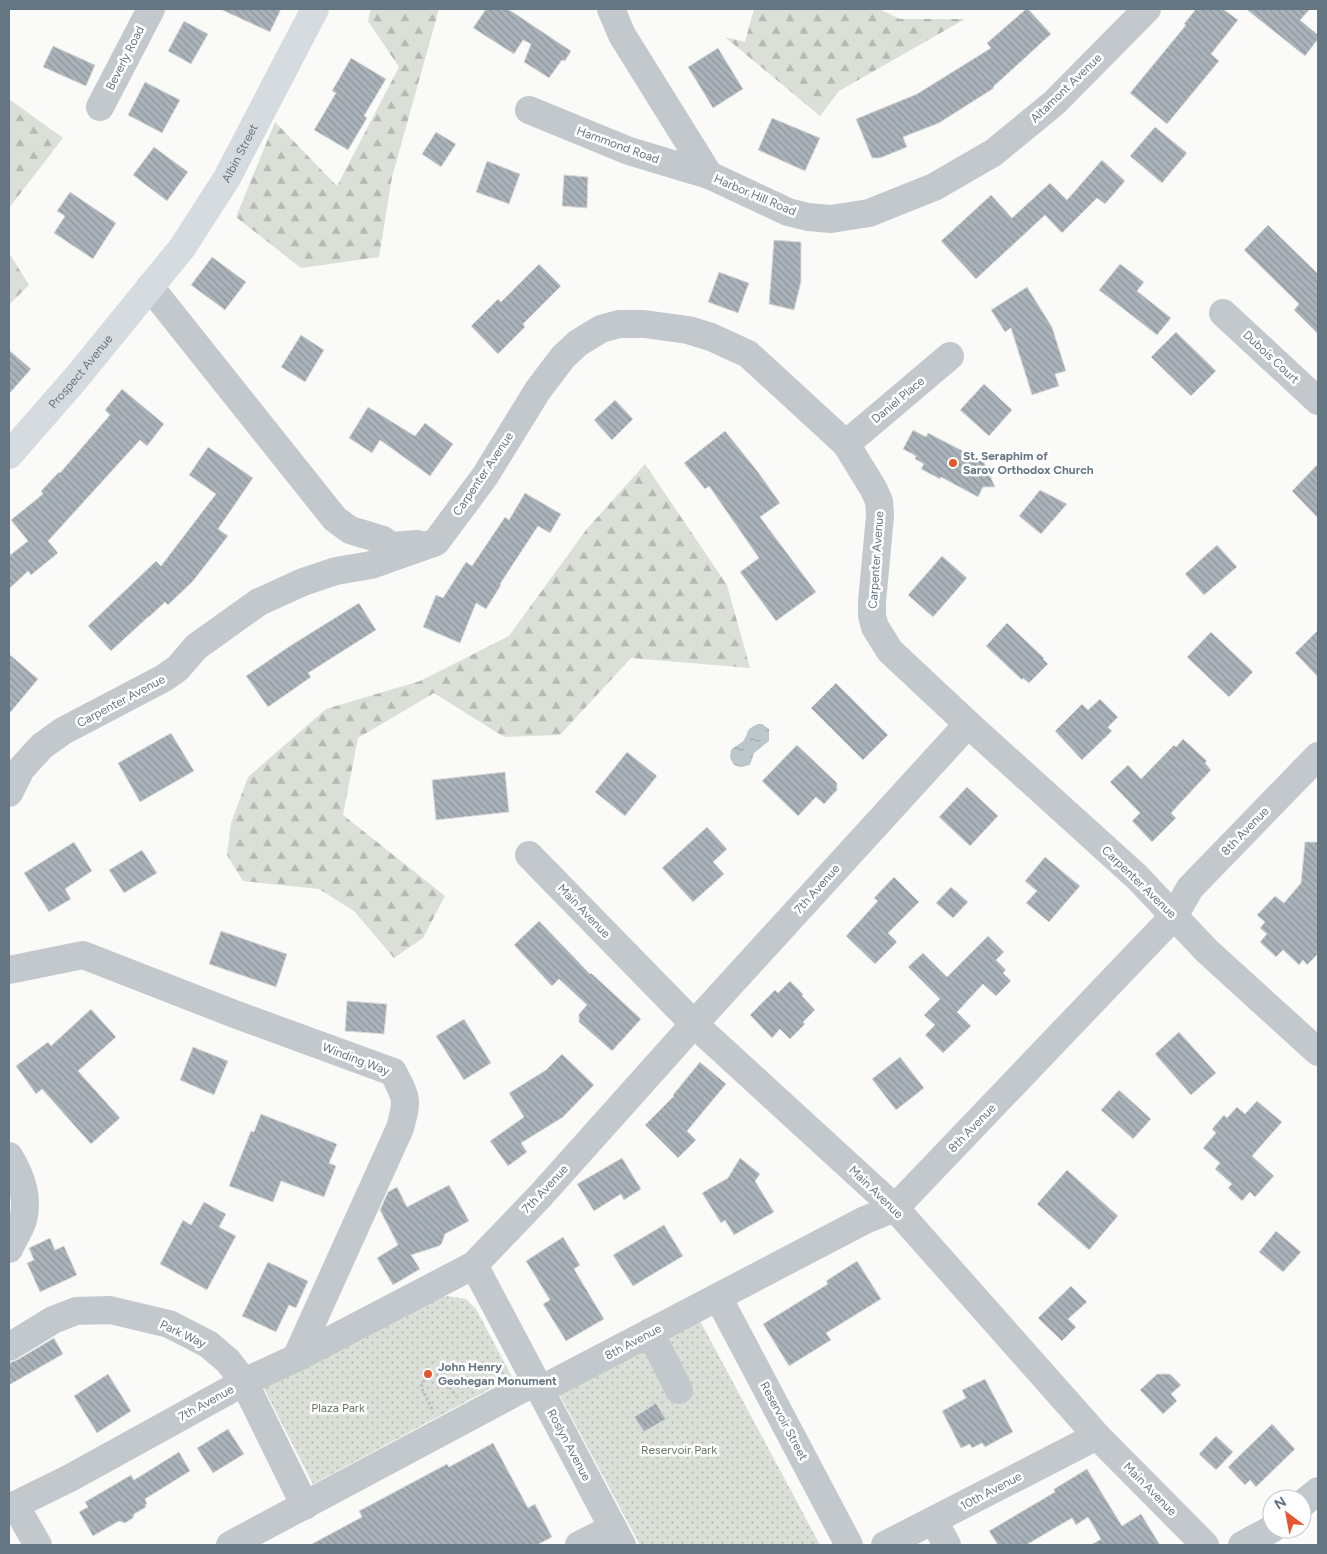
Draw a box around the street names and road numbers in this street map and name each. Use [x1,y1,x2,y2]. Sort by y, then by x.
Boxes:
street label: Beverly Road [103,24,147,92]
street label: Altamont Avenue [1028,50,1105,125]
street label: Albin Street [219,121,261,185]
street label: Hammond Road [575,124,661,166]
street label: Harbor Hill Road [712,171,798,219]
street label: Dubois Court [1240,328,1302,387]
street label: Prospect Avenue [46,332,116,411]
street label: Daniel Place [869,374,928,426]
street label: Carpenter Avenue [450,429,516,518]
street label: Carpenter Avenue [866,510,886,609]
street label: Carpenter Avenue [75,672,168,730]
street label: 8th Avenue [1218,803,1272,858]
street label: Carpenter Avenue [1099,843,1179,921]
street label: 7th Avenue [791,861,843,916]
street label: Main Avenue [555,881,613,941]
street label: Winding Way [320,1040,392,1078]
street label: 8th Avenue [945,1100,999,1155]
street label: 7th Avenue [519,1162,571,1216]
street label: Main Avenue [846,1163,906,1221]
street label: Park Way [158,1317,209,1351]
street label: 8th Avenue [602,1321,664,1363]
street label: Reservoir Street [757,1379,811,1463]
street label: 7th Avenue [176,1382,237,1424]
street label: Roslyn Avenue [544,1407,594,1484]
street label: Main Avenue [1121,1460,1180,1519]
street label: 10th Avenue [958,1469,1024,1513]

